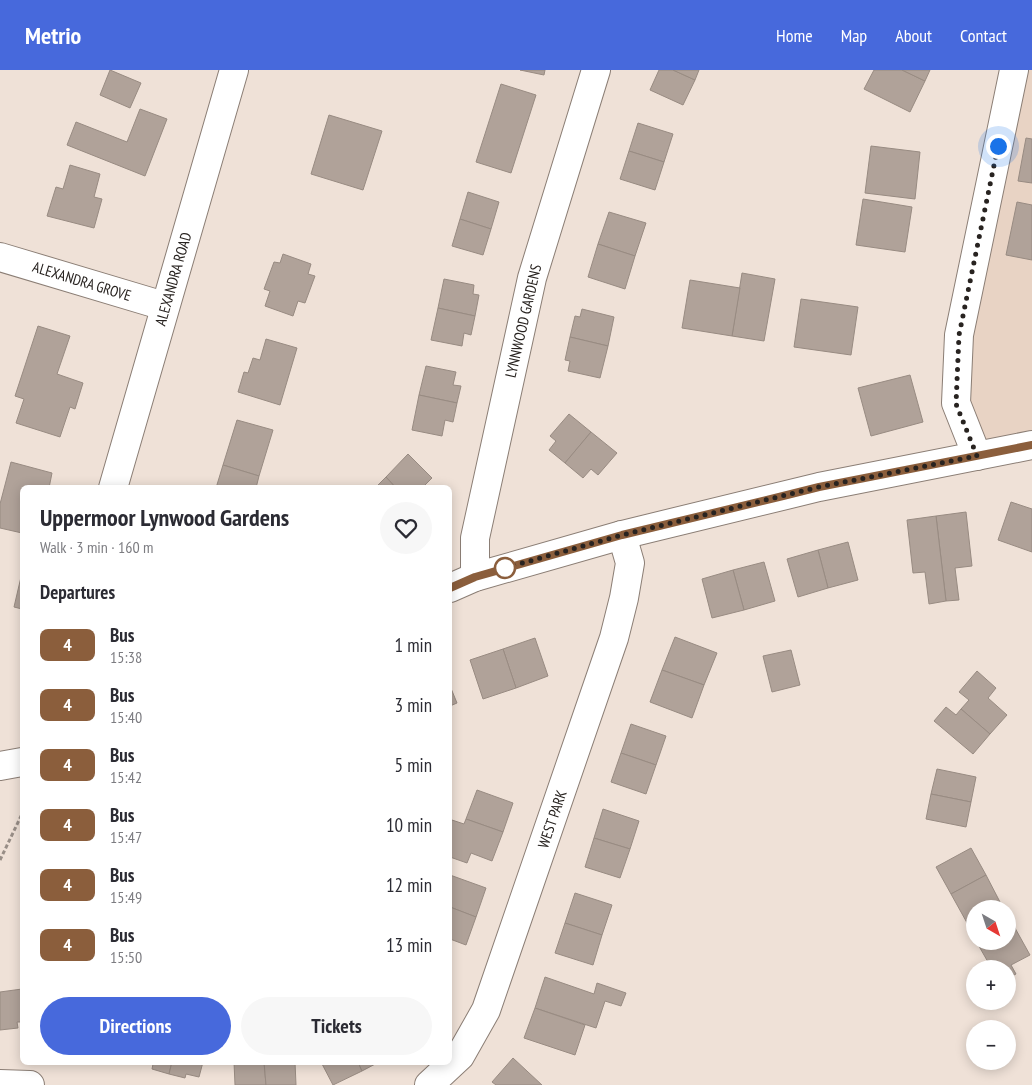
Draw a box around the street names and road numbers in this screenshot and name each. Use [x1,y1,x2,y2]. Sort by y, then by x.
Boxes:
street label: ALEXANDRA ROAD [151,230,195,328]
street label: ALEXANDRA GROVE [30,257,134,305]
street label: LYNNWOOD GARDENS [501,262,545,380]
street label: WEST PARK [533,787,571,850]

